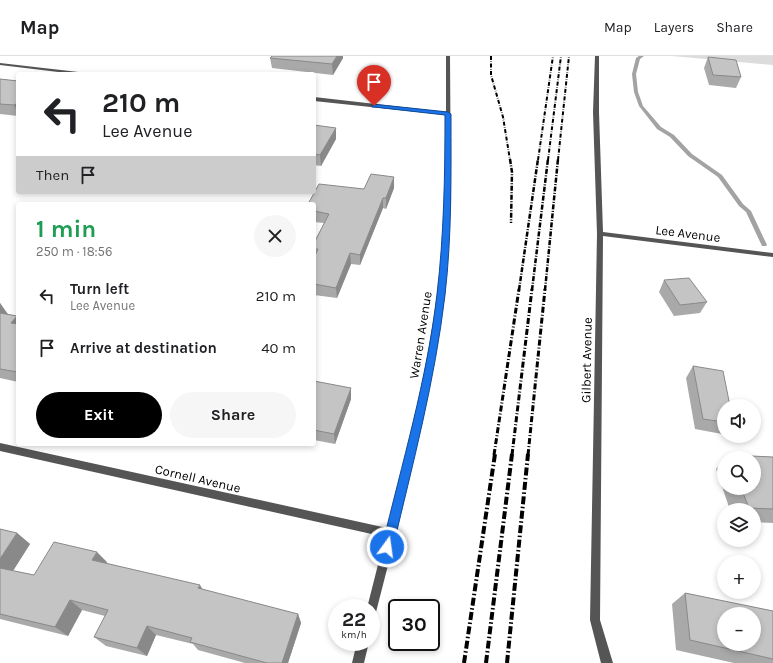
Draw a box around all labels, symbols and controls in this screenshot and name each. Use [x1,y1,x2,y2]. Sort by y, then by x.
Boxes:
text: Map [20,17,59,39]
text: Map [604,19,632,36]
text: Layers [654,19,694,36]
text: Share [716,19,753,36]
pin [357,65,391,106]
icon: arrive [363,71,385,93]
text: 210 m [102,86,180,119]
icon: left [36,88,88,140]
text: Lee Avenue [102,120,192,142]
icon: arrive [77,164,99,186]
text: Then [36,166,69,184]
text: 1 min [36,215,96,243]
button: close [254,215,296,257]
street label: Lee Avenue [655,222,722,245]
text: 250 m · 18:56 [36,244,112,259]
text: Turn left [70,280,129,298]
icon: left [36,285,58,307]
text: 210 m [256,287,296,305]
street label: Warren Avenue [406,290,435,380]
text: Lee Avenue [70,298,135,313]
street label: Gilbert Avenue [578,317,595,403]
icon: arrive [36,337,58,359]
text: Arrive at destination [70,339,217,357]
text: 40 m [261,339,296,357]
button: Exit [36,392,162,438]
button: Share [170,392,296,438]
map controls [717,399,761,651]
button: sound [717,399,761,443]
button: search [717,451,761,495]
street label: Cornell Avenue [154,461,242,496]
button: layers [717,503,761,547]
position arrow [366,526,408,568]
button: + [717,555,761,599]
speed limit sign: 30 [388,599,440,651]
button: − [717,607,761,651]
text: 22 [342,608,366,631]
text: km/h [341,629,367,641]

